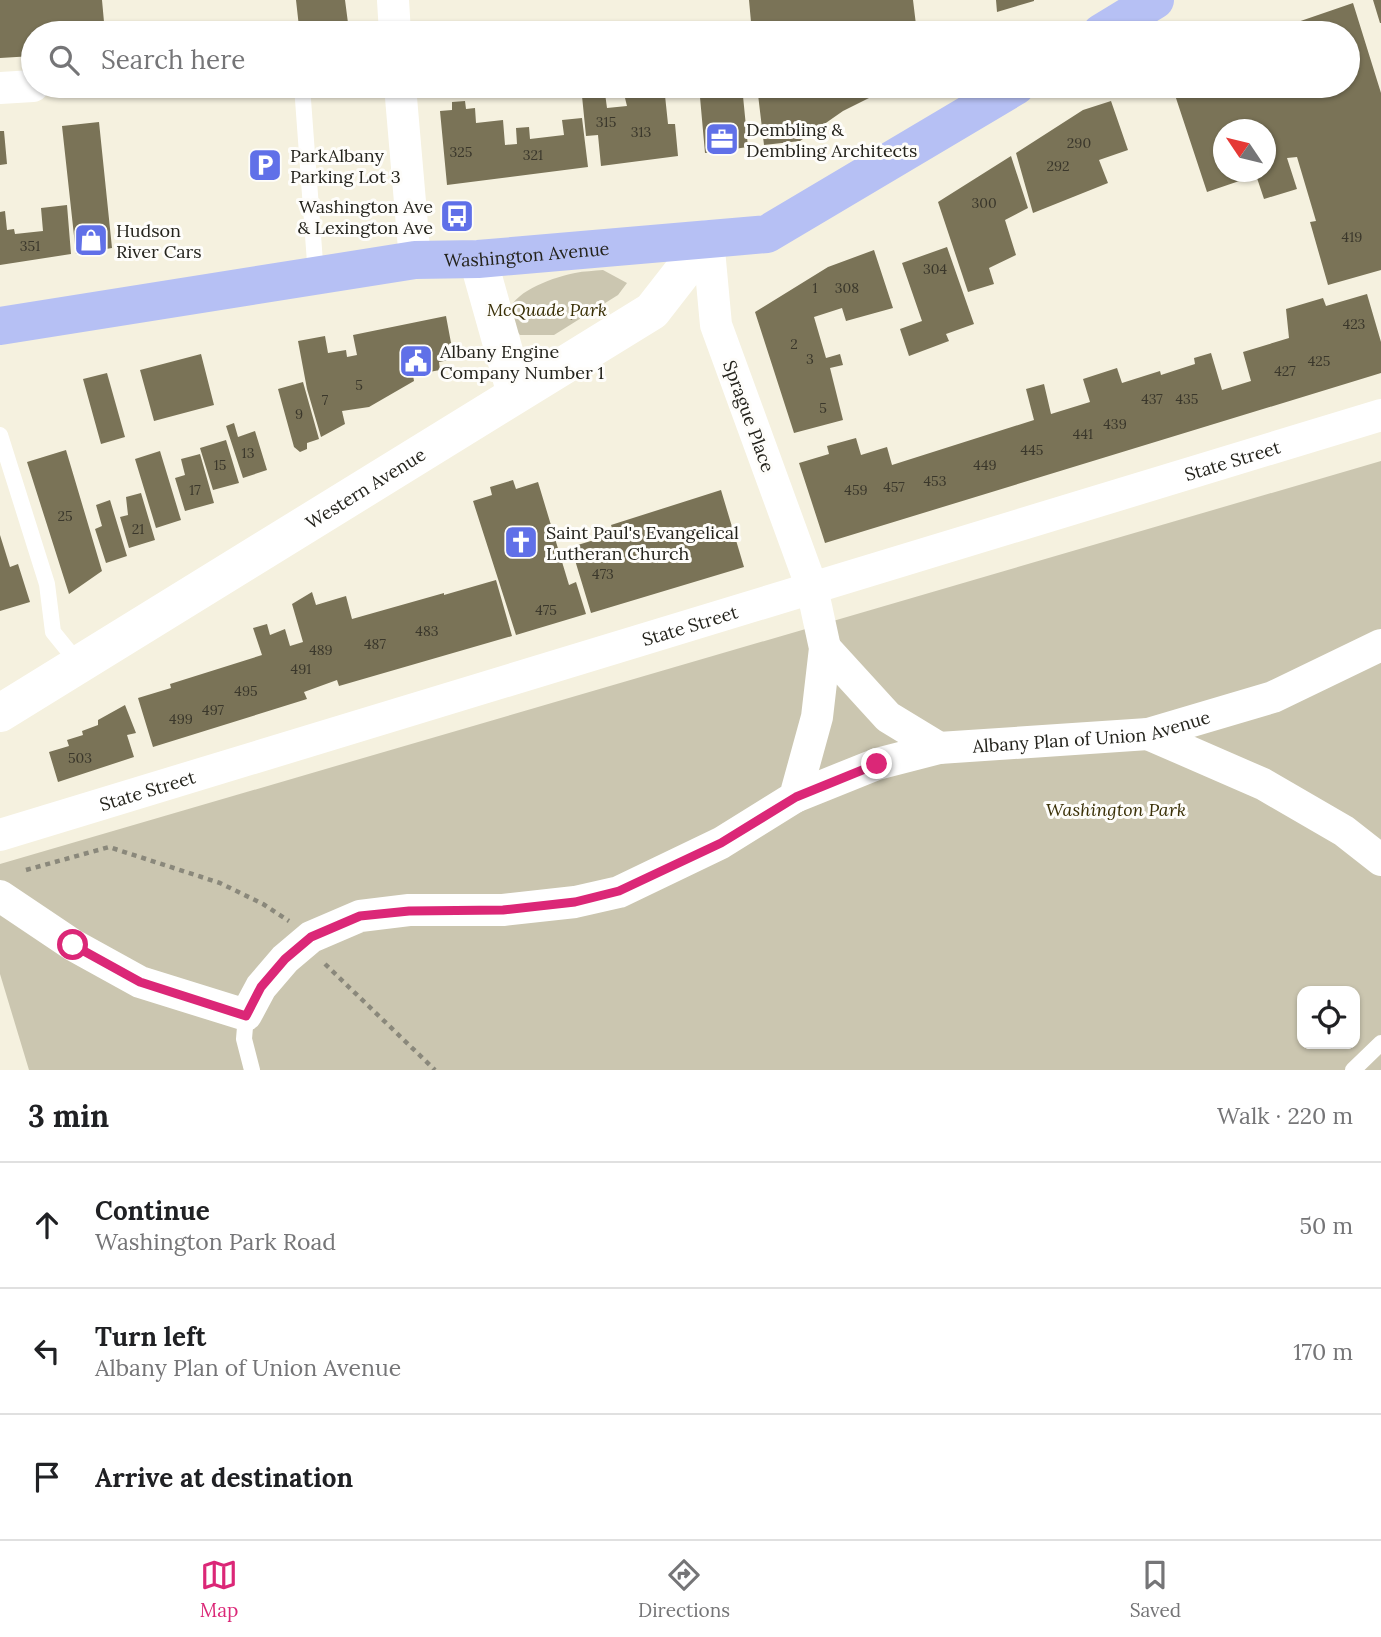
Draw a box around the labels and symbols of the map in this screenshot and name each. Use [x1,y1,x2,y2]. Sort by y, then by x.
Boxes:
house number: 315 [596,113,616,131]
place label: Dembling & Dembling Architects [746,118,917,162]
north arrow [1213,119,1276,182]
office icon: Dembling & Dembling Architects [703,120,741,158]
house number: 313 [631,123,652,141]
house number: 290 [1067,134,1091,152]
house number: 325 [450,143,472,161]
place label: ParkAlbany Parking Lot 3 [290,144,401,188]
parking icon: ParkAlbany Parking Lot 3 [246,146,284,184]
house number: 321 [523,146,543,164]
house number: 292 [1046,157,1070,175]
house number: 300 [971,194,997,212]
place label: Washington Ave & Lexington Ave [297,195,433,239]
bus stop icon: Washington Ave & Lexington Ave [438,197,476,235]
place label: Hudson River Cars [116,219,202,263]
shop icon: Hudson River Cars [72,221,110,259]
house number: 419 [1342,228,1362,246]
street label: Washington Avenue [444,236,610,271]
house number: 351 [20,237,40,255]
house number: 304 [923,260,947,278]
house number: 1 [812,279,818,297]
house number: 308 [835,279,859,297]
park label: McQuade Park [487,298,607,321]
house number: 423 [1343,315,1366,333]
house number: 2 [790,335,798,353]
place label: Albany Engine Company Number 1 [439,340,604,384]
public building icon: Albany Engine Company Number 1 [397,342,435,380]
house number: 3 [806,350,814,368]
house number: 425 [1308,352,1330,370]
street label: Sprague Place [718,357,780,475]
house number: 427 [1274,362,1296,380]
house number: 5 [355,376,363,394]
house number: 437 [1141,390,1163,408]
house number: 435 [1175,390,1199,408]
house number: 7 [322,391,329,409]
house number: 5 [819,399,827,417]
house number: 9 [295,405,303,423]
house number: 439 [1103,415,1127,433]
house number: 441 [1073,425,1093,443]
street label: State Street [1182,435,1283,486]
house number: 445 [1021,441,1043,459]
street label: Western Avenue [301,442,430,534]
house number: 13 [242,444,255,462]
house number: 15 [214,456,226,474]
house number: 449 [973,456,997,474]
house number: 453 [923,472,947,490]
house number: 457 [883,478,905,496]
house number: 17 [189,481,201,499]
house number: 459 [844,481,868,499]
house number: 25 [57,507,73,525]
house number: 21 [132,520,144,538]
place label: Saint Paul's Evangelical Lutheran Church [546,521,739,565]
church icon: Saint Paul's Evangelical Lutheran Church [502,523,540,561]
house number: 473 [592,565,614,583]
street label: State Street [639,600,740,651]
house number: 475 [535,601,557,619]
house number: 483 [415,622,439,640]
house number: 487 [364,635,386,653]
house number: 489 [309,641,333,659]
house number: 491 [291,660,311,678]
house number: 495 [234,682,258,700]
house number: 497 [202,701,224,719]
street label: Albany Plan of Union Avenue [971,705,1213,757]
house number: 499 [169,710,193,728]
route end [861,748,892,779]
house number: 503 [68,749,92,767]
street label: State Street [97,765,198,816]
park label: Washington Park [1046,798,1186,821]
route start [57,929,88,960]

